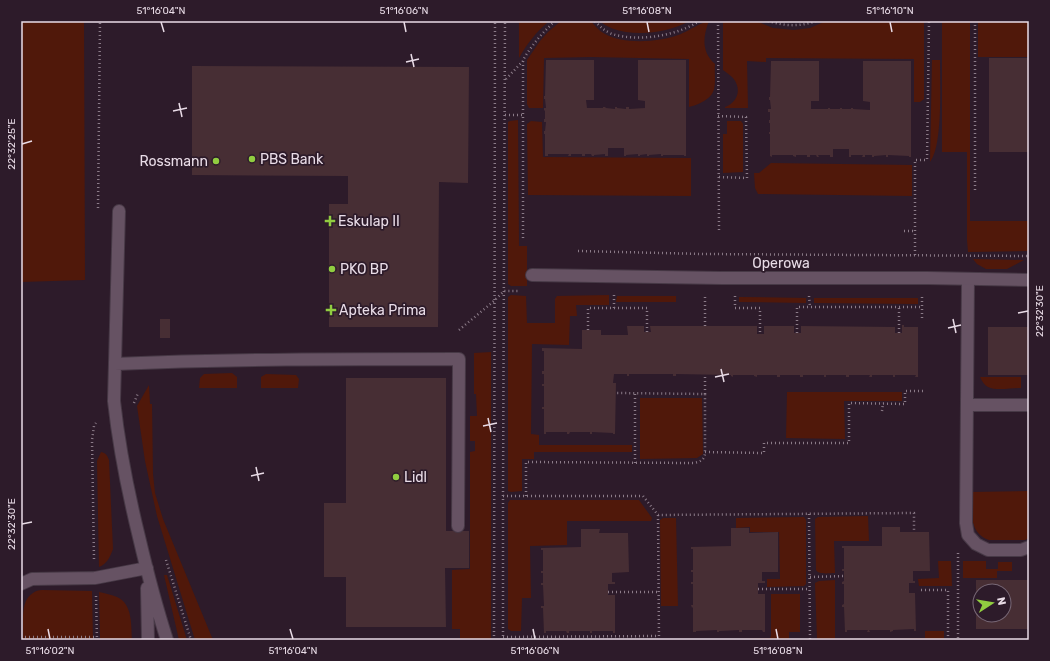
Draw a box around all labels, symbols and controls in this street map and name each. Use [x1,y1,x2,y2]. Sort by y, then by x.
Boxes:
text: 51°16'04"N [136,5,186,17]
text: 51°16'06"N [380,5,428,17]
text: 51°16'08"N [622,5,672,17]
text: 51°16'10"N [866,5,914,17]
text: 22°32'25"E [6,118,18,170]
place label: PBS Bank [260,151,324,168]
place label: Rossmann [139,153,208,170]
marker: PBS Bank [247,154,257,164]
marker: Rossmann [211,156,221,166]
place label: Eskulap II [338,213,400,230]
marker: Eskulap II [325,216,335,226]
street label: Operowa [752,255,810,272]
place label: PKO BP [340,261,388,278]
marker: PKO BP [327,264,337,274]
text: 22°32'30"E [1034,285,1046,337]
place label: Apteka Prima [339,302,426,319]
marker: Apteka Prima [326,305,336,315]
place label: Lidl [404,469,427,486]
marker: Lidl [391,472,401,482]
text: 22°32'30"E [6,498,18,550]
north arrow [972,583,1012,623]
text: N [994,596,1008,606]
text: 51°16'02"N [26,645,75,657]
text: 51°16'04"N [268,645,318,657]
text: 51°16'06"N [511,645,559,657]
text: 51°16'08"N [753,645,803,657]

